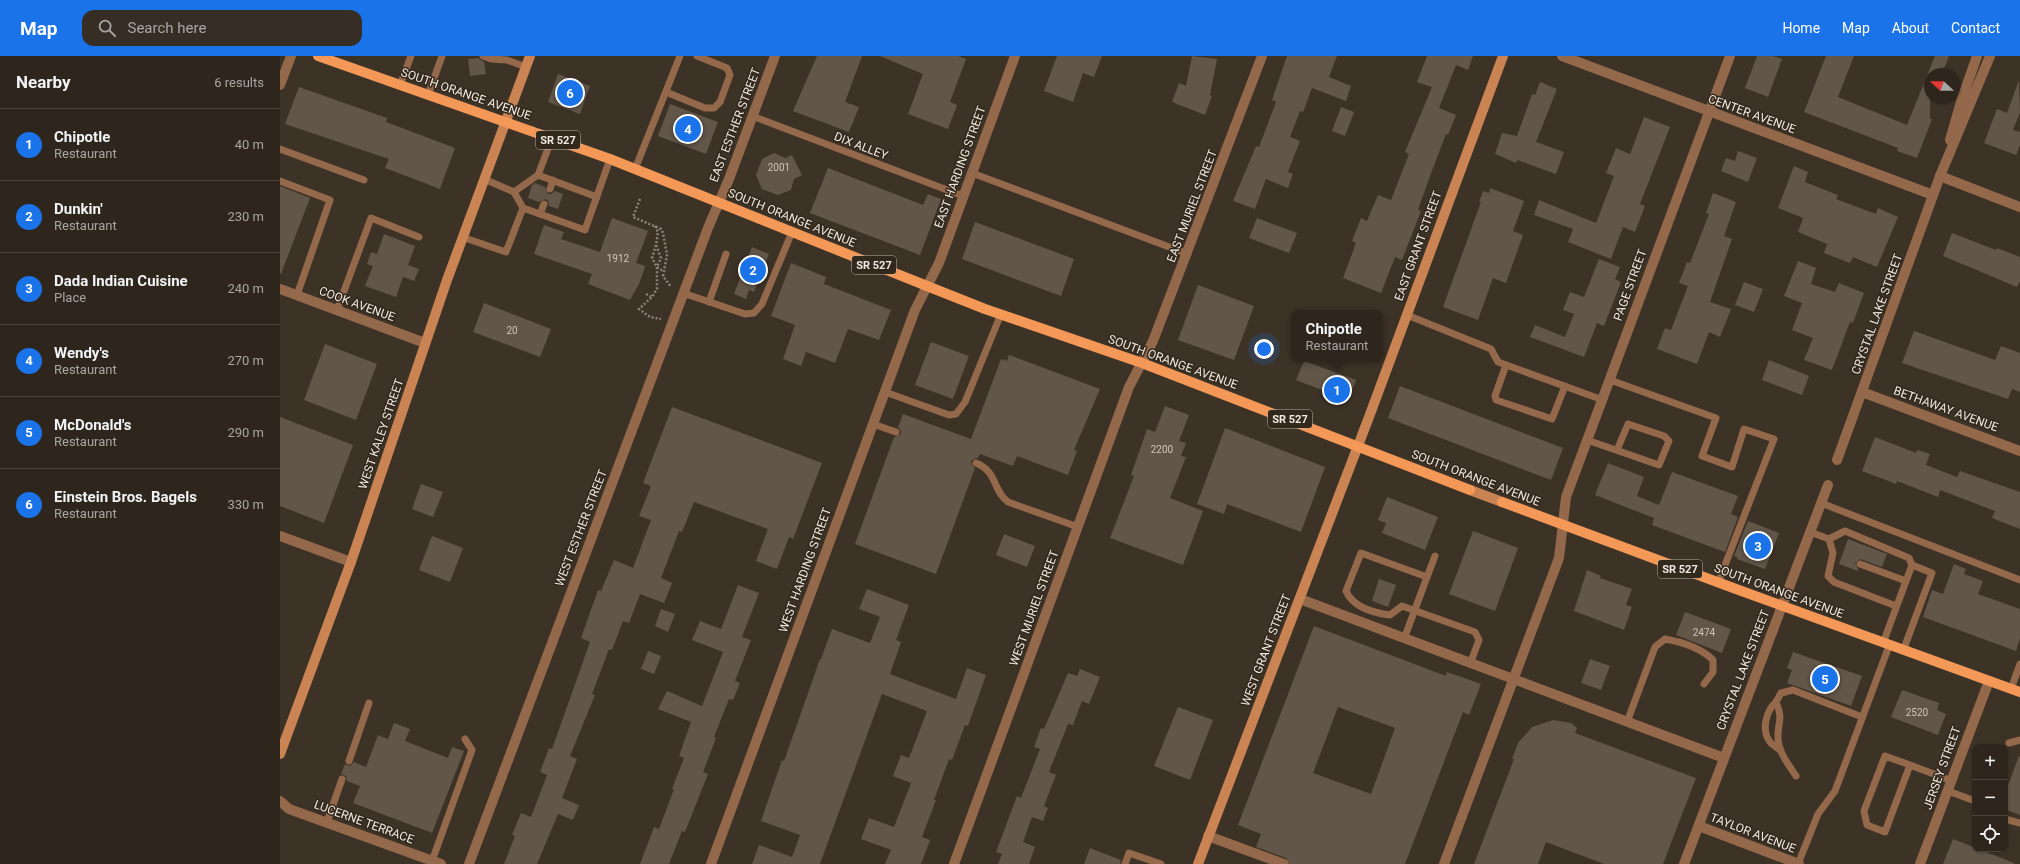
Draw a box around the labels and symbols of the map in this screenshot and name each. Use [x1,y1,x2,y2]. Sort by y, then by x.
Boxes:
street label: SOUTH ORANGE AVENUE [399,65,533,123]
street label: EAST ESTHER STREET [707,66,763,184]
north arrow [1924,68,1960,104]
pin: 6 [557,78,583,108]
street label: CENTER AVENUE [1706,92,1798,136]
street label: EAST HARDING STREET [931,104,989,230]
pin: 4 [675,114,701,144]
street label: DIX ALLEY [832,129,891,163]
road number: SR 527 [536,131,580,149]
street label: EAST MURIEL STREET [1164,148,1220,264]
house number: 2001 [768,162,790,173]
street label: SOUTH ORANGE AVENUE [726,186,858,250]
street label: EAST GRANT STREET [1392,189,1444,303]
street label: PAGE STREET [1611,247,1649,323]
street label: CRYSTAL LAKE STREET [1849,252,1905,376]
house number: 1912 [607,253,630,264]
pin: 2 [740,255,766,285]
road number: SR 527 [852,256,896,274]
street label: COOK AVENUE [317,284,397,324]
house number: 20 [506,325,518,336]
street label: SOUTH ORANGE AVENUE [1106,332,1240,392]
your location [1254,339,1274,359]
pin: 1 [1324,375,1350,405]
street label: WEST KALEY STREET [356,377,406,491]
street label: BETHAWAY AVENUE [1892,384,2000,435]
road number: SR 527 [1268,410,1312,428]
house number: 2200 [1151,444,1174,455]
street label: SOUTH ORANGE AVENUE [1410,447,1543,509]
street label: WEST ESTHER STREET [552,468,610,588]
street label: WEST HARDING STREET [776,506,834,634]
pin: 3 [1745,531,1771,561]
street label: WEST MURIEL STREET [1007,548,1061,668]
road number: SR 527 [1658,560,1702,578]
street label: SOUTH ORANGE AVENUE [1712,561,1846,621]
street label: WEST GRANT STREET [1238,592,1294,708]
street label: CRYSTAL LAKE STREET [1714,608,1772,732]
house number: 2474 [1693,627,1716,638]
pin: 5 [1812,664,1838,694]
house number: 2520 [1906,707,1929,718]
street label: JERSEY STREET [1920,724,1964,812]
street label: LUCERNE TERRACE [312,797,416,847]
street label: TAYLOR AVENUE [1708,810,1798,856]

